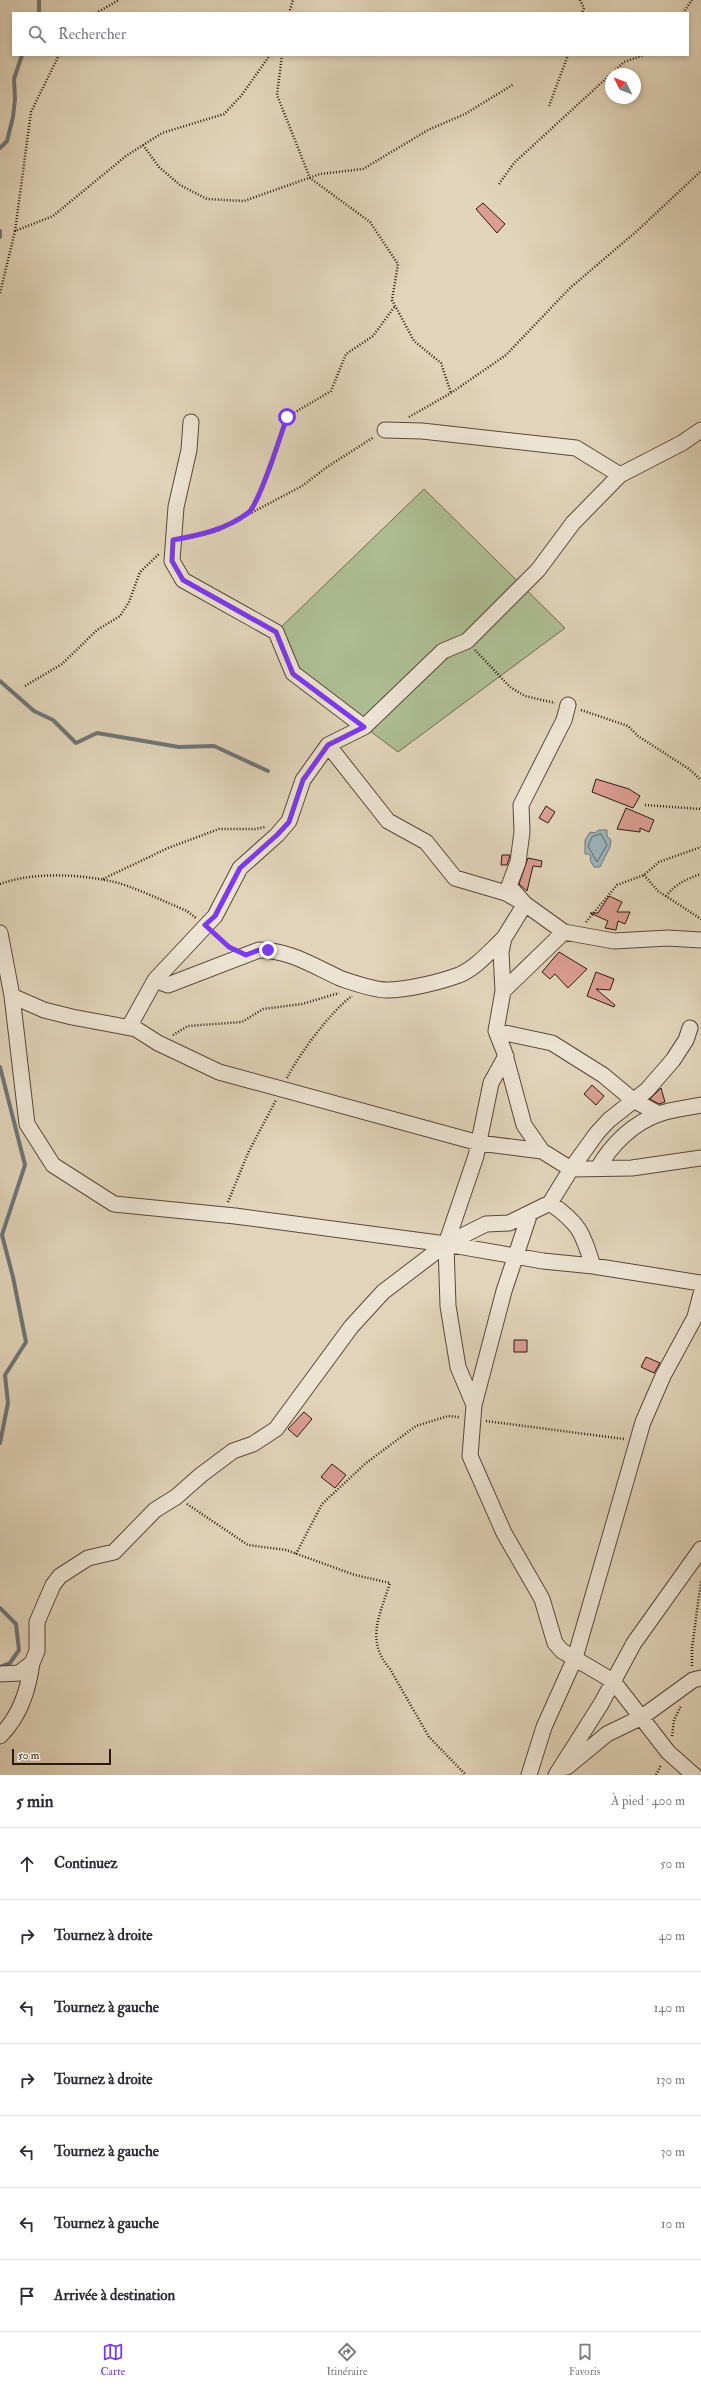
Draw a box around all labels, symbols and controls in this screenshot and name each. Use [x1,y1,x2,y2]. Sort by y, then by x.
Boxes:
search box [12,12,689,56]
icon: search [26,23,48,45]
text: Rechercher [58,25,126,44]
north arrow [605,68,641,104]
route start [278,408,296,426]
route end [259,941,277,959]
scale bar [12,1747,111,1766]
text: 50 m [18,1749,39,1762]
text: 5 min [16,1791,54,1812]
text: À pied · 400 m [611,1793,685,1809]
icon: ahead [16,1853,38,1875]
text: Continuez [54,1854,118,1873]
text: 50 m [660,1856,685,1872]
icon: right [16,1925,38,1947]
text: Tournez à droite [54,1926,153,1945]
text: 40 m [659,1928,685,1944]
icon: left [16,1997,38,2019]
text: Tournez à gauche [54,1998,159,2017]
text: 140 m [654,2000,685,2016]
icon: right [16,2069,38,2091]
text: Tournez à droite [54,2070,153,2089]
text: 130 m [656,2072,685,2088]
icon: left [16,2141,38,2163]
text: Tournez à gauche [54,2142,159,2161]
text: 30 m [661,2144,685,2160]
icon: left [16,2213,38,2235]
text: Tournez à gauche [54,2214,159,2233]
text: 10 m [661,2216,685,2232]
icon: arrive [16,2285,38,2307]
text: Arrivée à destination [54,2286,175,2305]
tab: Carte [101,2341,125,2378]
tab: Itinéraire [326,2341,368,2378]
tab: Favoris [569,2341,600,2378]

